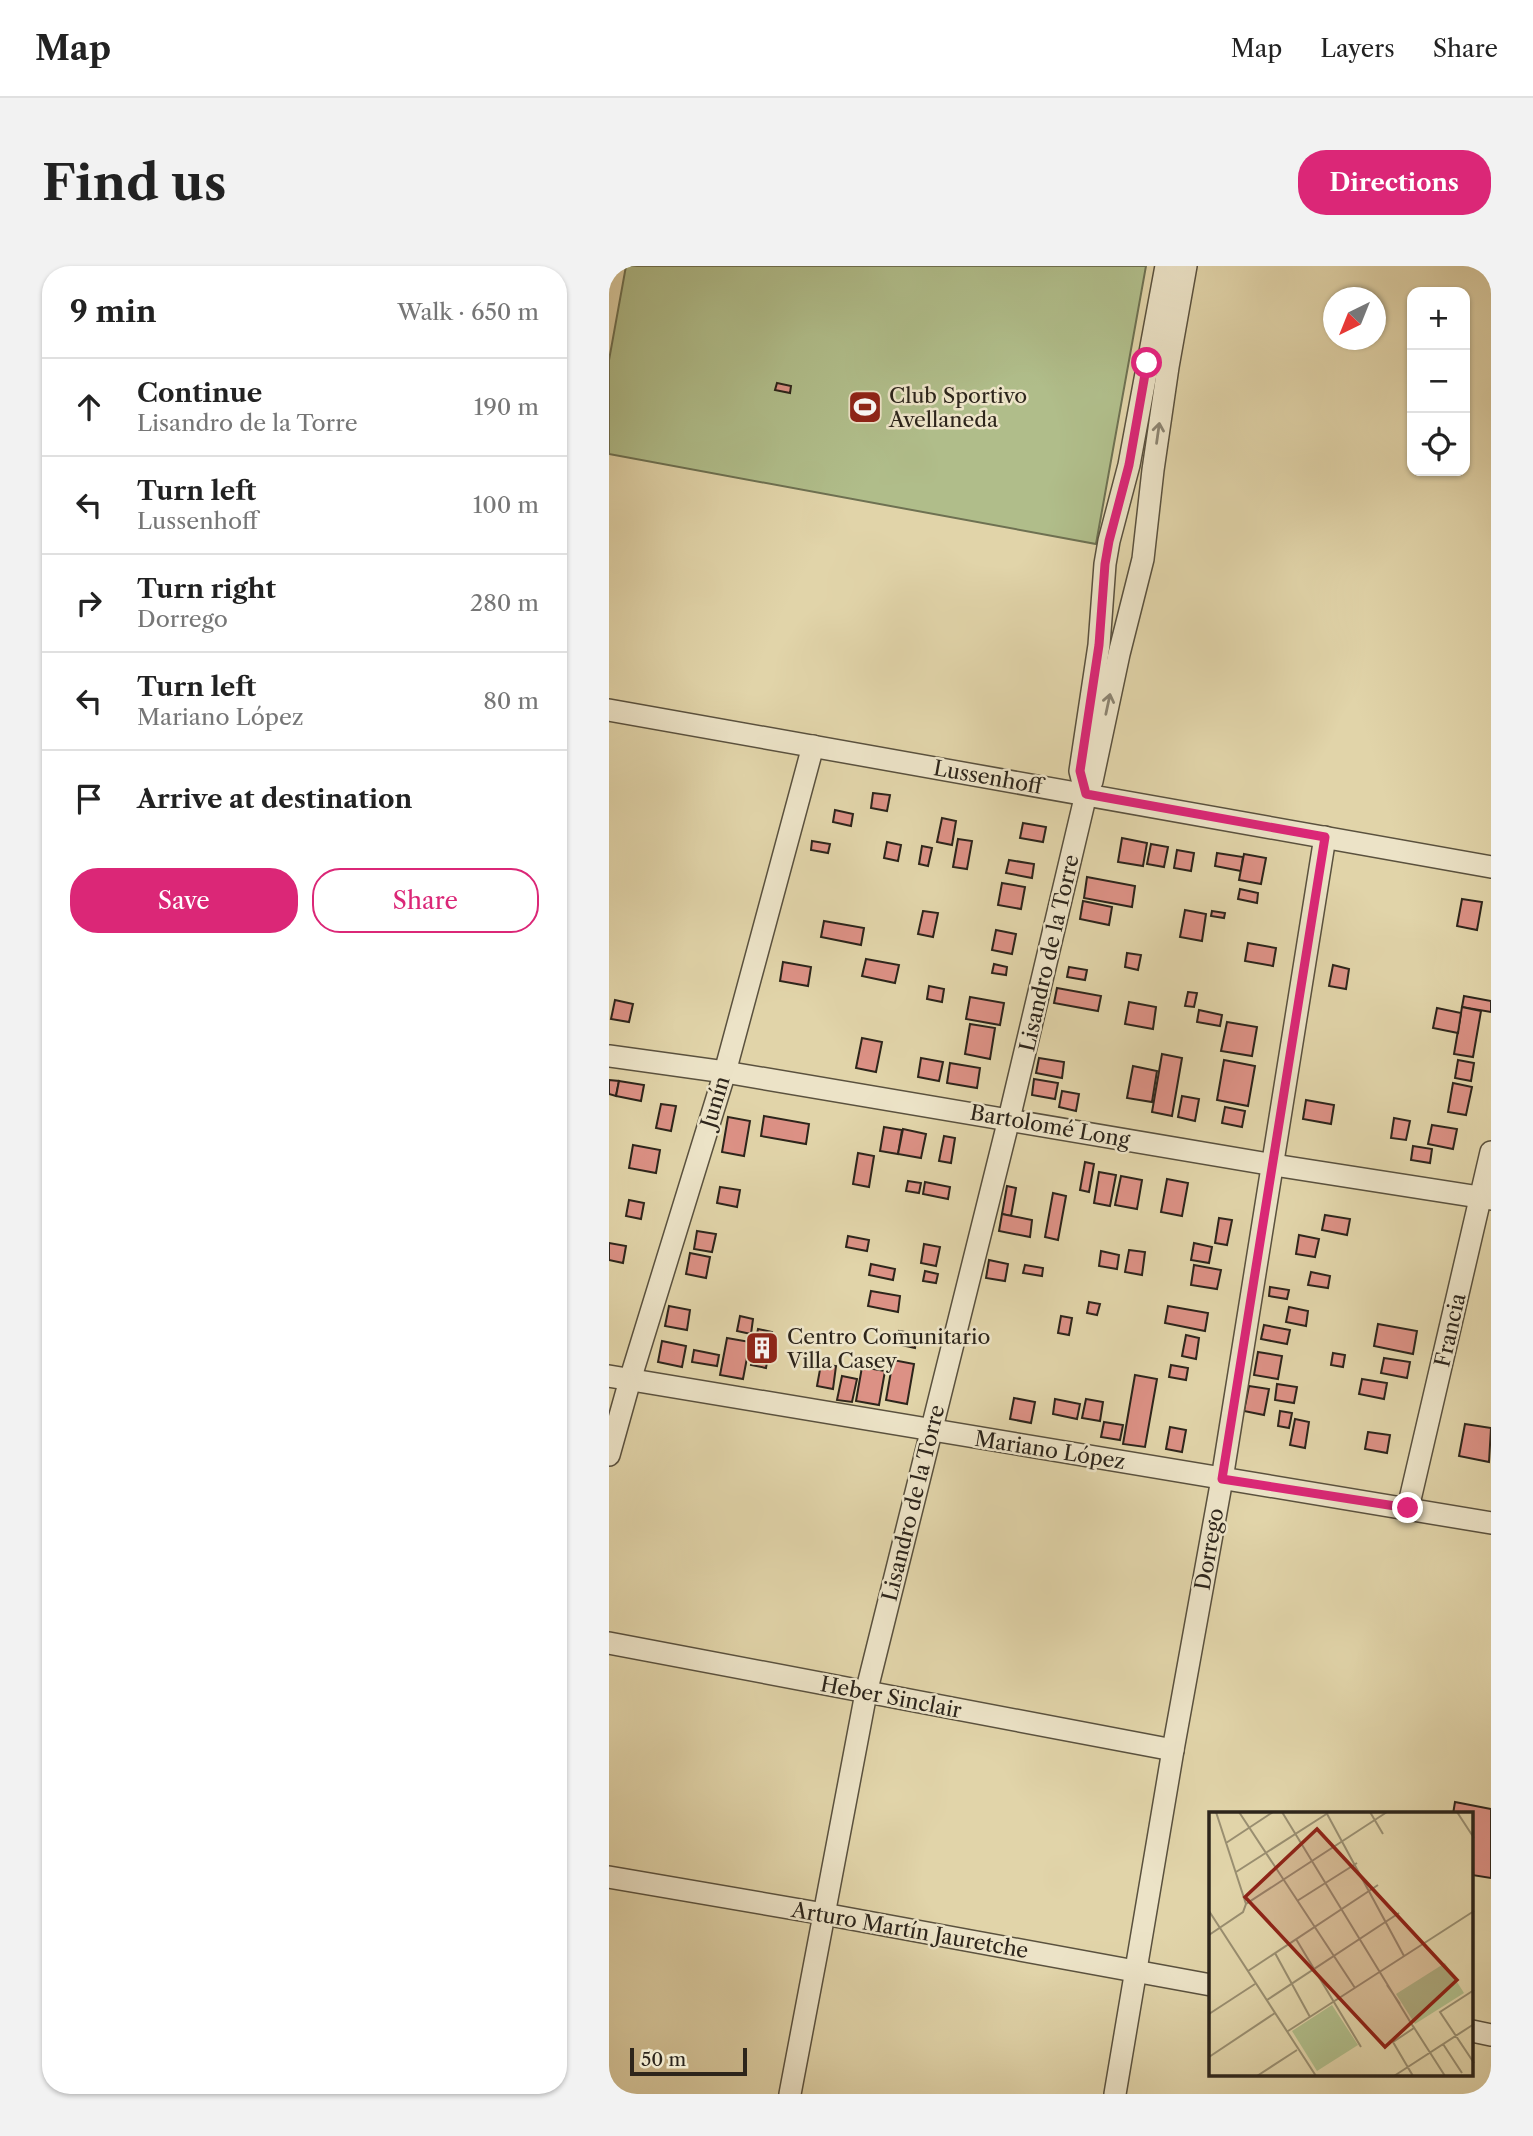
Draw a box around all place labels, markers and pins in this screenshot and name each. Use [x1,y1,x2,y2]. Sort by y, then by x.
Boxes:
place label: Club Sportivo Avellaneda [888,383,1027,432]
sports icon: Club Sportivo Avellaneda [846,388,884,426]
place label: Centro Comunitario Villa Casey [786,1324,990,1373]
building icon: Centro Comunitario Villa Casey [743,1329,781,1367]

